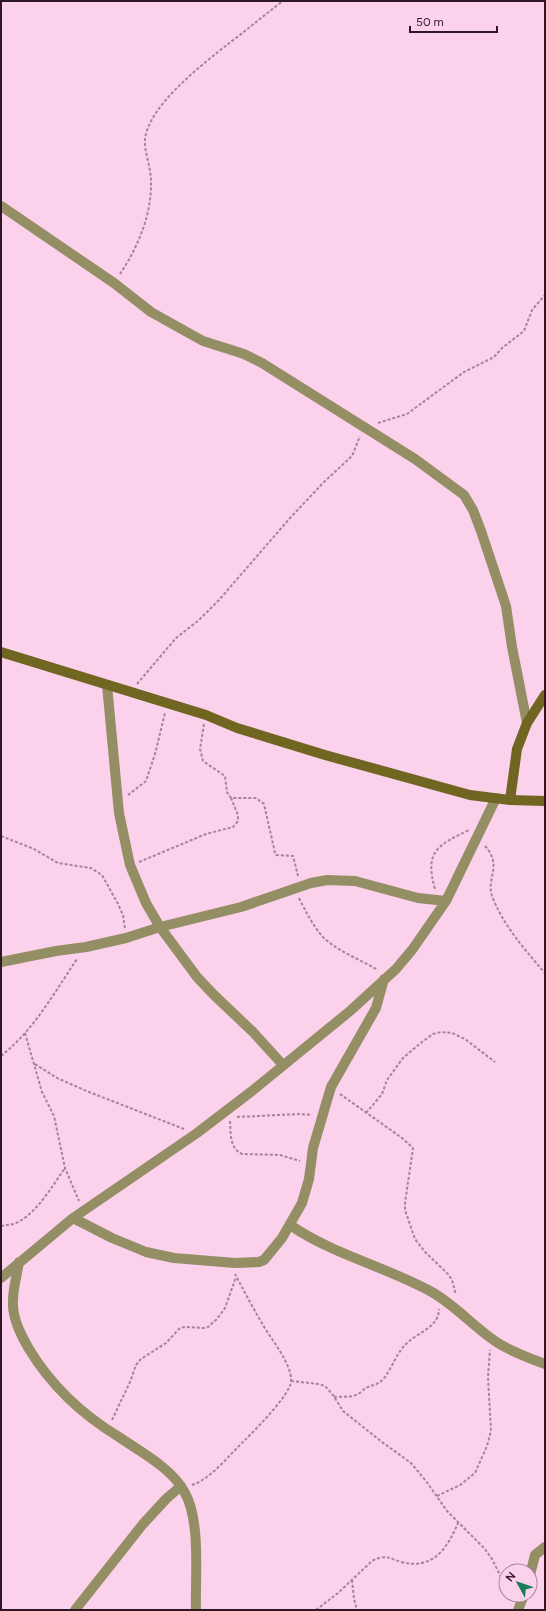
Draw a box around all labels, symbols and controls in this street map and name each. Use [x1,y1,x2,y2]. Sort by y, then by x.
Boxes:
scale bar [410,8,497,34]
text: 50 m [416,15,444,29]
north arrow [498,1563,538,1603]
text: N [503,1569,518,1584]

